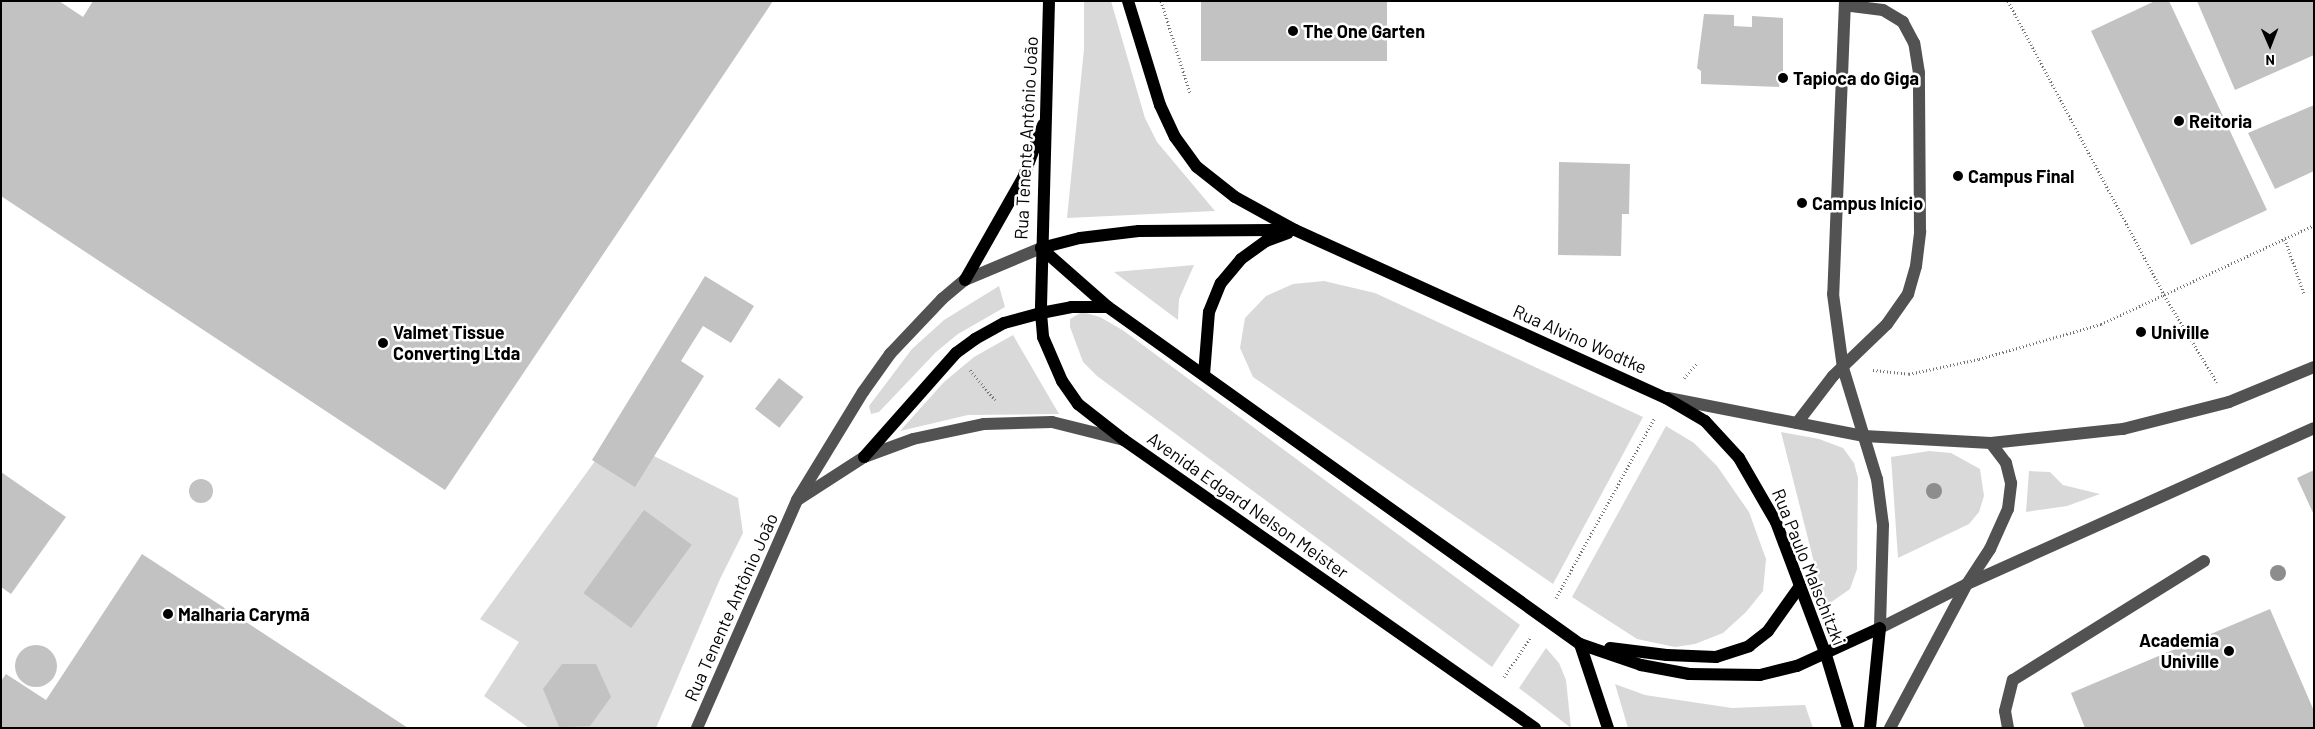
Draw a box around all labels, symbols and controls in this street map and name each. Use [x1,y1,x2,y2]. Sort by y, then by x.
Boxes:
place label: The One Garten [1303,20,1425,42]
north arrow [2245,20,2295,70]
marker: The One Garten [1287,25,1299,37]
street label: Rua Tenente Antônio João [1010,36,1042,240]
text: N [2265,52,2275,69]
place label: Tapioca do Giga [1793,67,1919,89]
marker: Tapioca do Giga [1777,72,1789,84]
place label: Reitoria [2189,110,2252,132]
marker: Reitoria [2173,115,2185,127]
place label: Campus Final [1968,165,2075,187]
marker: Campus Final [1952,170,1964,182]
place label: Campus Início [1812,192,1923,214]
marker: Campus Início [1796,197,1808,209]
street label: Rua Alvino Wodtke [1510,300,1650,378]
place label: Univille [2151,321,2209,343]
place label: Valmet Tissue Converting Ltda [393,322,520,364]
marker: Univille [2135,326,2147,338]
marker: Valmet Tissue Converting Ltda [377,337,389,349]
street label: Avenida Edgard Nelson Meister [1143,427,1353,583]
street label: Rua Paulo Malschitzki [1768,485,1850,649]
street label: Rua Tenente Antônio João [680,510,782,704]
place label: Malharia Carymã [178,603,310,625]
marker: Malharia Carymã [162,608,174,620]
place label: Academia Univille [2139,630,2219,672]
marker: Academia Univille [2223,645,2235,657]

